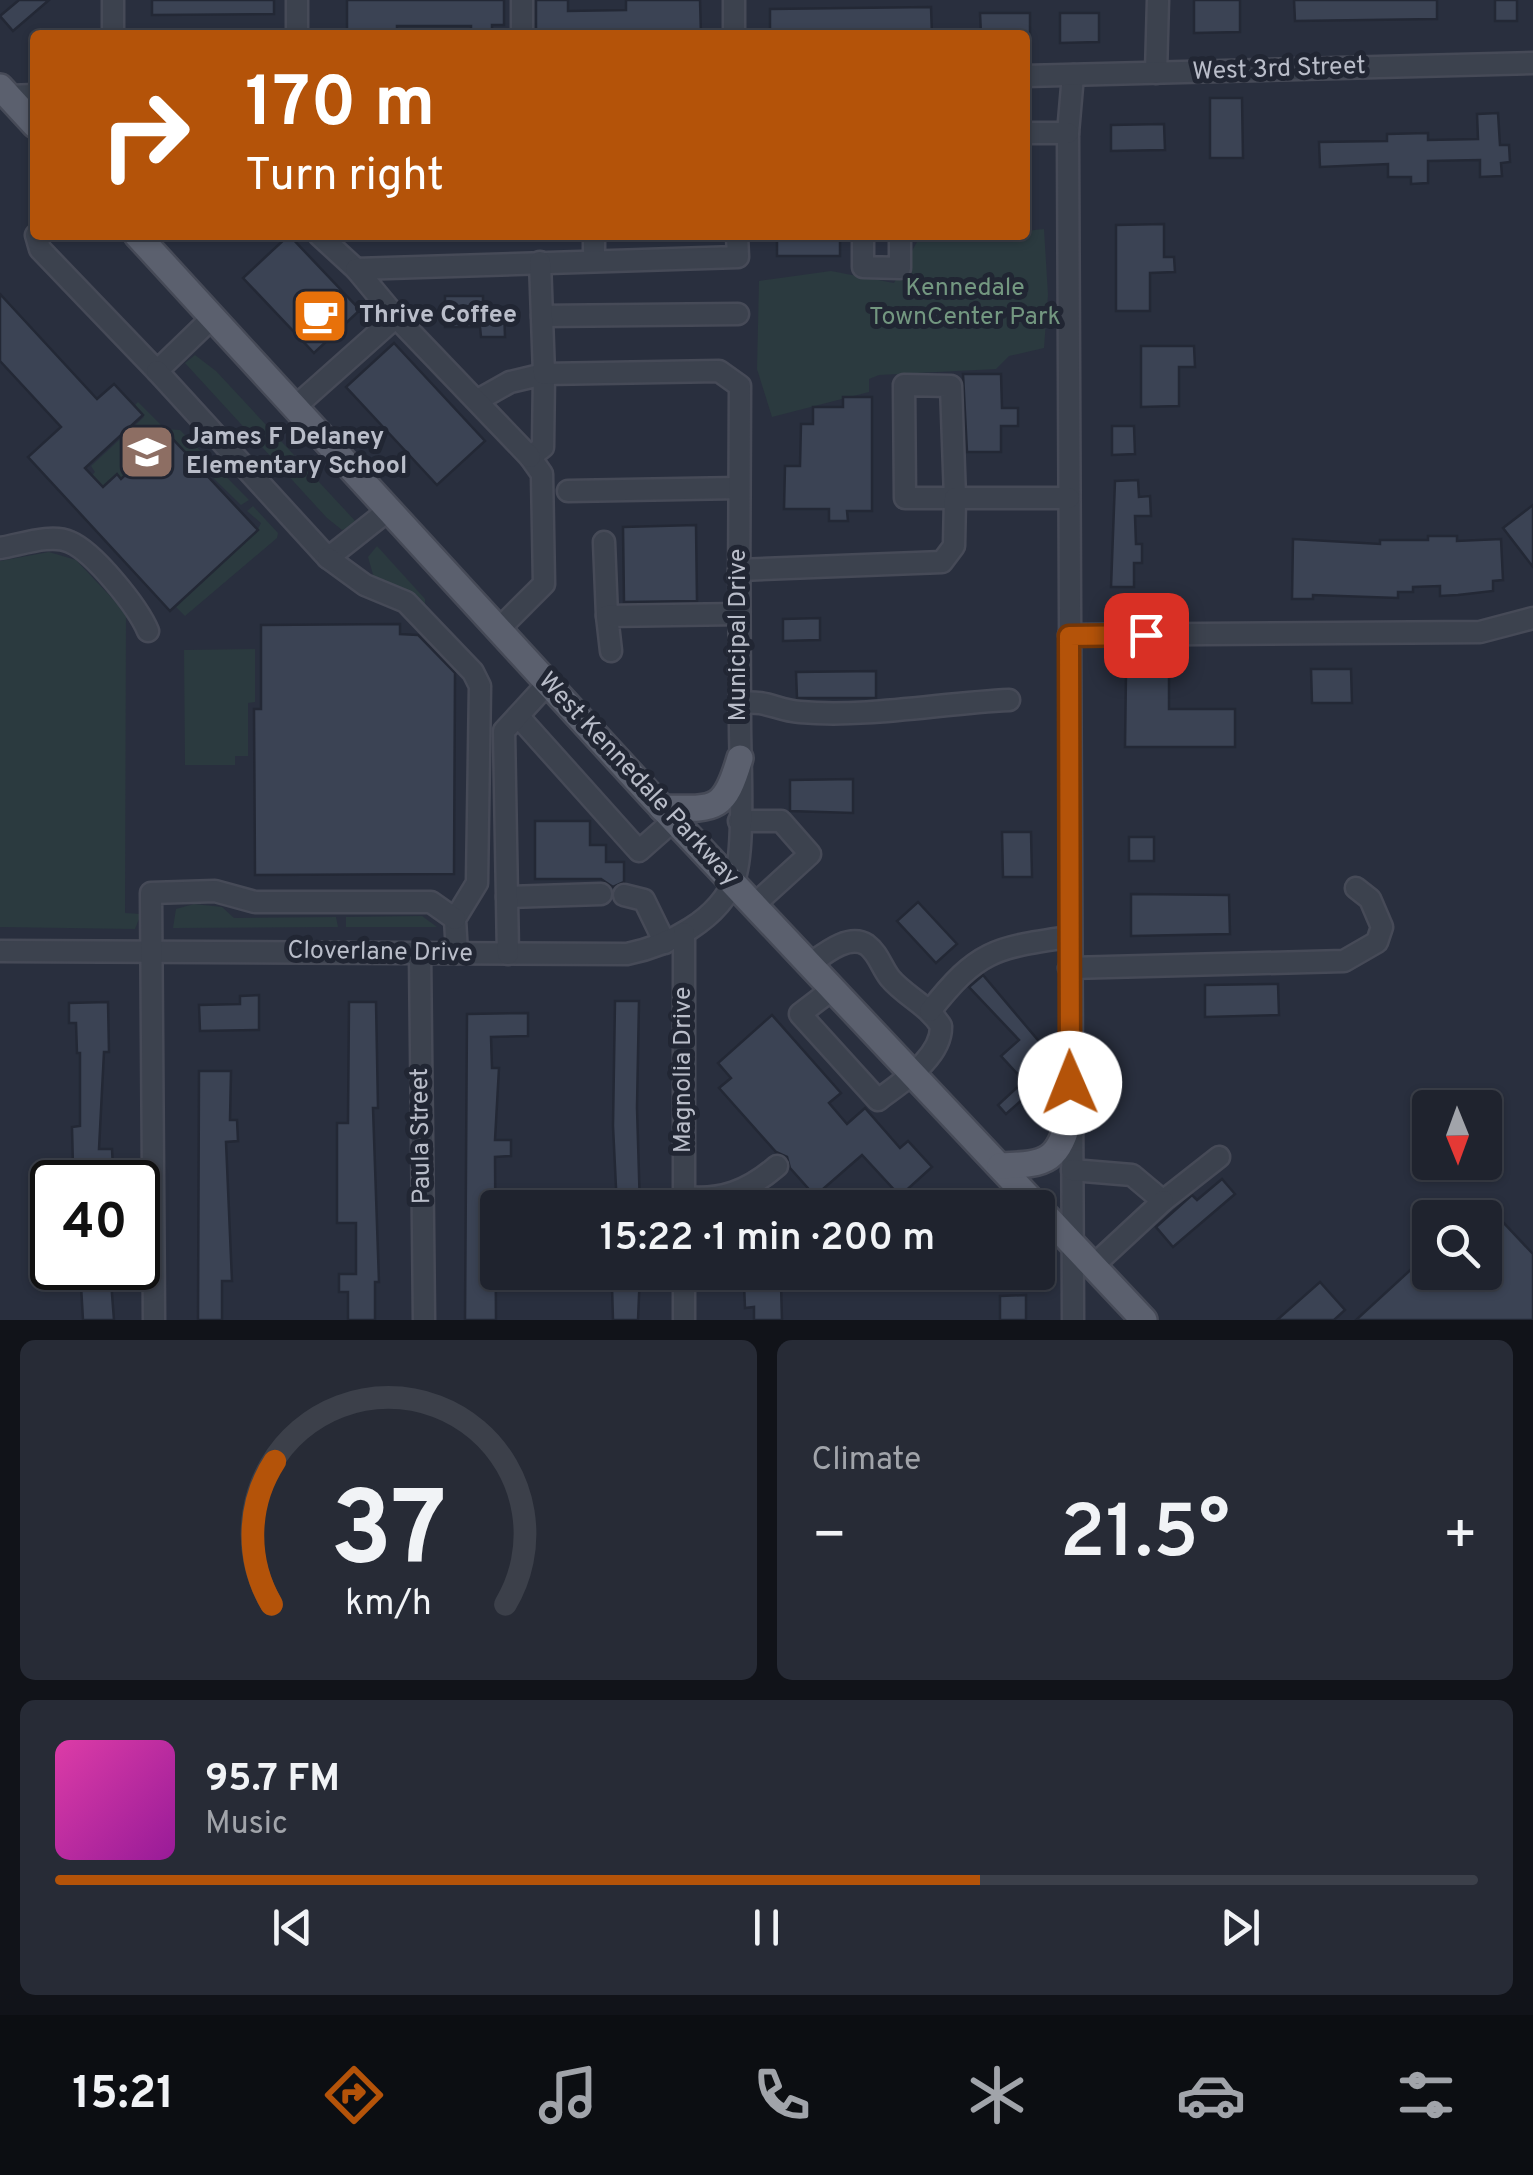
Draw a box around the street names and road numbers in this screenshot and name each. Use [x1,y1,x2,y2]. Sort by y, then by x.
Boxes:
street label: West 3rd Street [1192,51,1366,89]
street label: Municipal Drive [723,549,755,721]
street label: West Kennedale Parkway [530,666,746,894]
street label: Cloverlane Drive [287,935,473,971]
street label: Magnolia Drive [668,987,700,1153]
street label: Paula Street [405,1067,439,1205]

